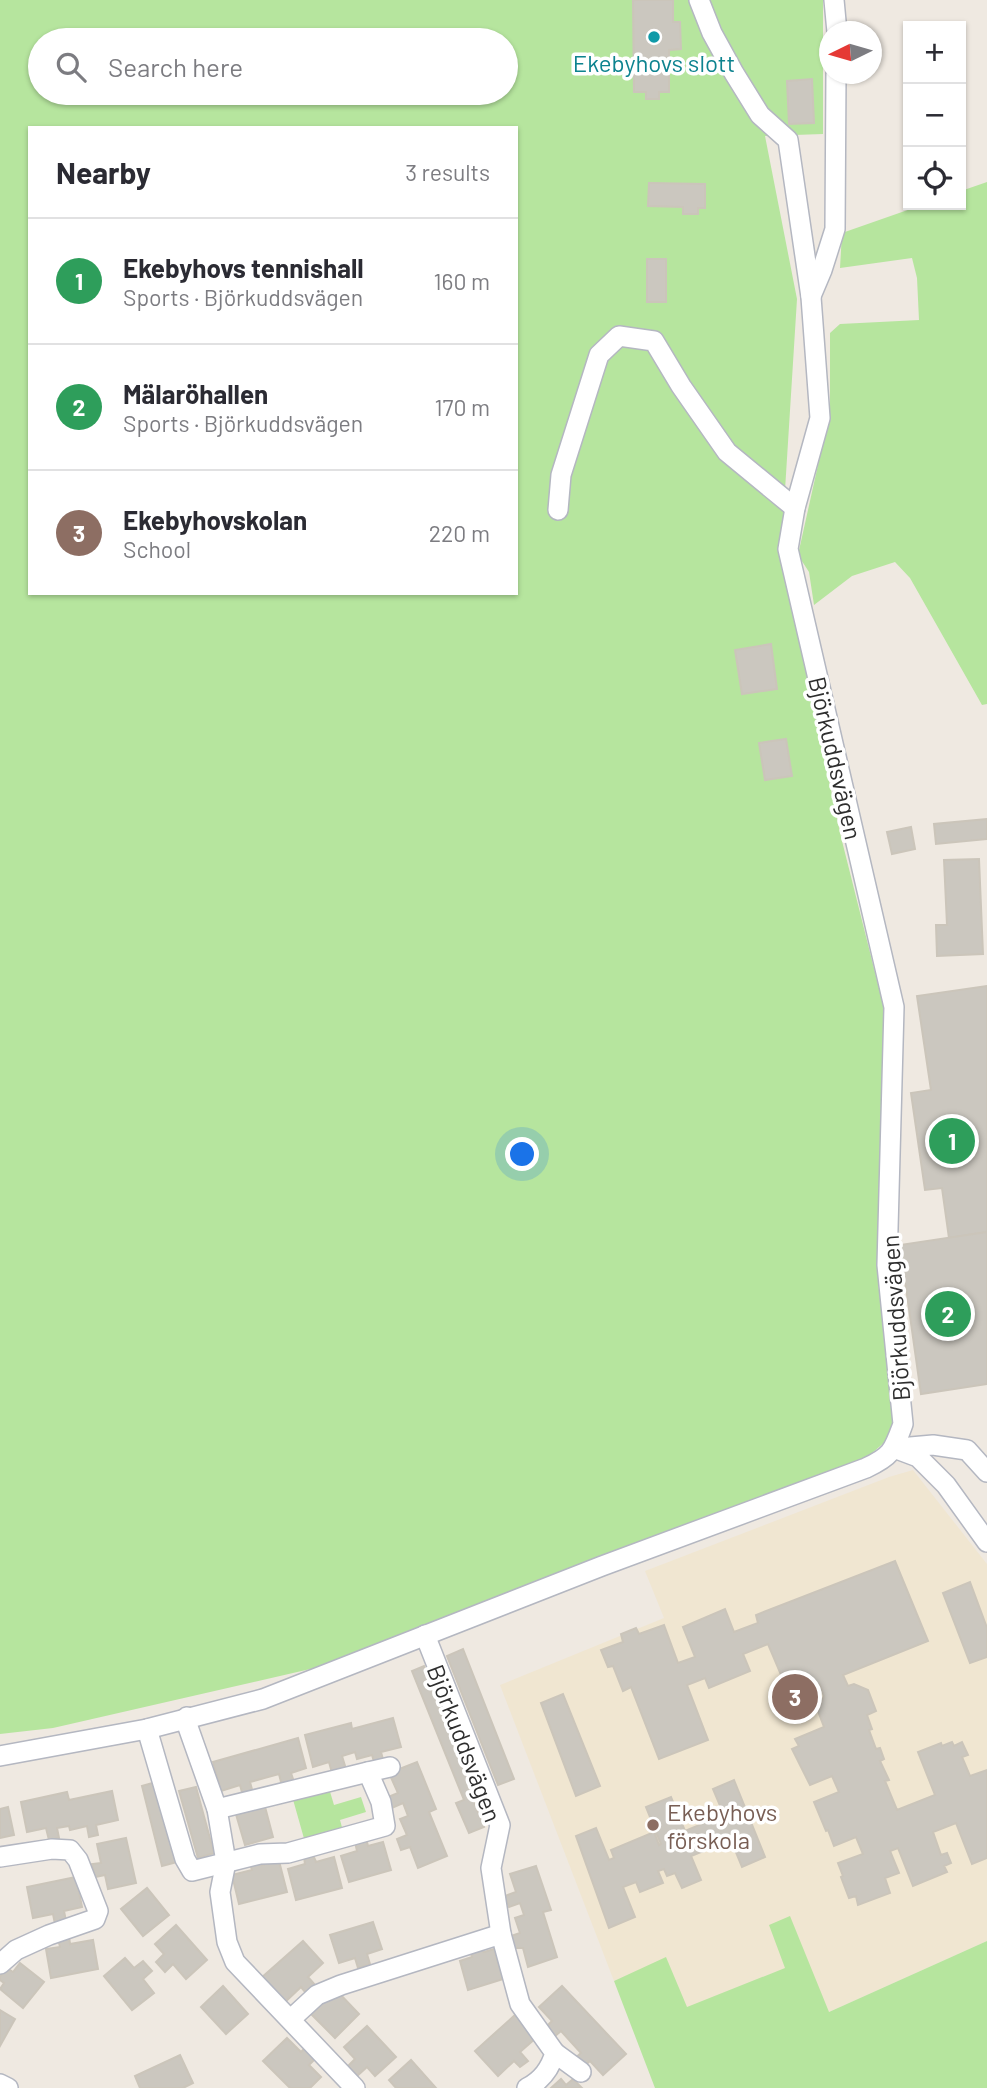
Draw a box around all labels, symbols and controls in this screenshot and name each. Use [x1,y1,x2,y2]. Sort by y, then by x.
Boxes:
north arrow [819,21,882,84]
map controls [903,21,966,210]
button: + [903,21,966,84]
search box [28,28,518,105]
marker: Ekebyhovs slott [646,29,662,45]
icon: search [52,48,90,86]
place label: Ekebyhovs slott [573,48,735,77]
text: Search here [108,51,243,82]
button: − [903,84,966,147]
button: locate [903,147,966,210]
text: Nearby [56,154,151,190]
text: 3 results [405,158,490,186]
text: Ekebyhovs tennishall [123,252,364,283]
text: 1 [75,267,83,295]
text: 160 m [433,267,490,295]
text: Sports · Björkuddsvägen [123,283,363,311]
text: Mälaröhallen [123,378,268,409]
text: 2 [73,393,85,421]
text: 170 m [434,393,490,421]
text: Sports · Björkuddsvägen [123,409,363,437]
text: Ekebyhovskolan [123,504,307,535]
text: 3 [73,519,85,547]
text: 220 m [429,519,490,547]
text: School [123,535,191,563]
street label: Björkuddsvägen [803,674,869,842]
pin: 1 [929,1115,975,1167]
your location [505,1137,539,1171]
street label: Björkuddsvägen [875,1234,915,1402]
pin: 2 [925,1288,971,1340]
street label: Björkuddsvägen [422,1660,508,1826]
pin: 3 [772,1671,818,1723]
place label: Ekebyhovs förskola [667,1797,777,1854]
marker: Ekebyhovs förskola [645,1817,661,1833]

